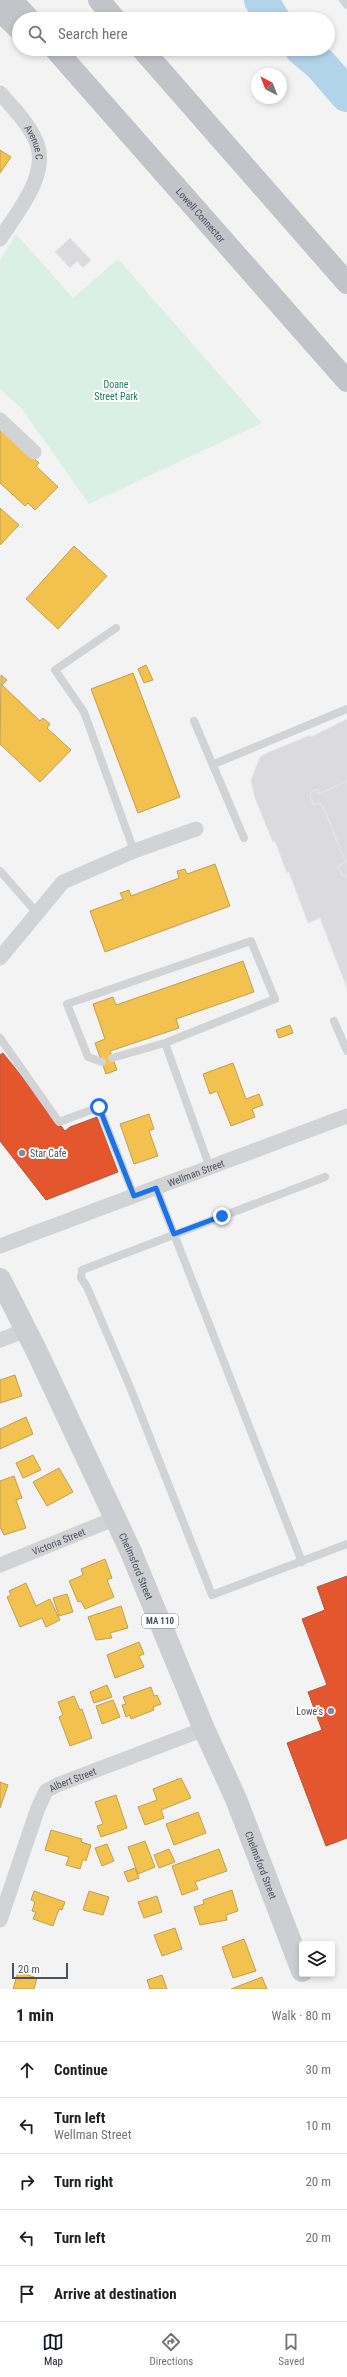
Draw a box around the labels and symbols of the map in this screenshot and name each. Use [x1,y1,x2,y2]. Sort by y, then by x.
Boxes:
north arrow [251,68,287,104]
street label: Avenue C [23,123,45,160]
street label: Lowell Connector [174,186,228,244]
park label: Doane Street Park [94,379,138,402]
route start [90,1098,108,1116]
marker: Star Cafe [17,1148,27,1158]
place label: Star Cafe [30,1148,67,1159]
street label: Wellman Street [166,1157,226,1188]
route end [213,1207,231,1225]
street label: Victoria Street [30,1526,87,1557]
street label: Chelmsford Street [117,1531,156,1601]
road number: MA 110 [142,1614,178,1628]
place label: Lowe's [296,1706,323,1717]
marker: Lowe's [326,1706,336,1716]
street label: Albert Street [47,1765,98,1794]
street label: Chelmsford Street [243,1830,279,1900]
scale bar [12,1961,68,1980]

